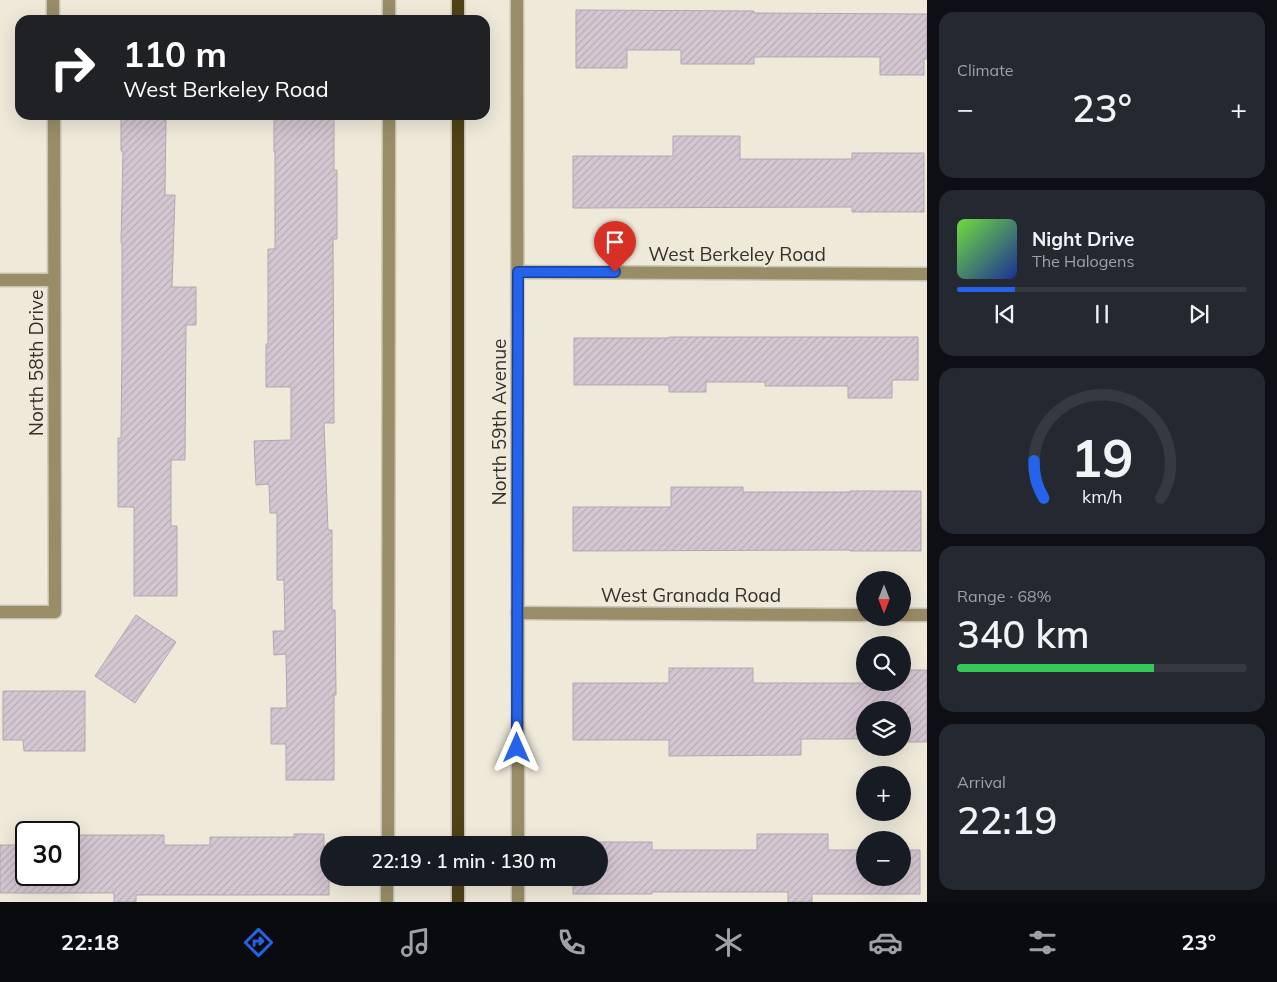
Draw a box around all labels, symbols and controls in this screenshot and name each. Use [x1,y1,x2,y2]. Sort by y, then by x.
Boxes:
text: 110 m [123,32,227,76]
icon: right [40,35,105,100]
text: Climate [957,60,1013,80]
text: West Berkeley Road [123,75,329,103]
text: 23° [1072,84,1132,132]
text: − [957,91,974,126]
text: + [1230,91,1247,126]
pin [594,221,636,272]
text: Night Drive [1032,227,1134,251]
icon: arrive [601,228,629,256]
street label: West Berkeley Road [648,242,826,266]
text: The Halogens [1032,251,1134,271]
street label: North 58th Drive [24,290,48,436]
icon: previous [991,300,1019,328]
icon: pause [1088,300,1116,328]
icon: next [1185,300,1213,328]
street label: North 59th Avenue [487,339,511,505]
text: 19 [1071,425,1133,490]
text: km/h [1082,485,1122,507]
north arrow [856,571,911,626]
map controls [856,571,911,886]
street label: West Granada Road [601,583,781,607]
text: Range · 68% [957,586,1052,606]
text: 340 km [957,610,1090,658]
button: search [856,636,911,691]
button: layers [856,701,911,756]
position arrow [490,721,542,773]
button: + [856,766,911,821]
text: Arrival [957,772,1006,792]
text: 22:19 [957,796,1057,844]
speed limit sign: 30 [15,821,80,886]
button: − [856,831,911,886]
text: 22:19 · 1 min · 130 m [371,849,557,873]
icon: directions [241,925,276,960]
icon: music [398,925,433,960]
icon: phone [554,925,589,960]
icon: climate [711,925,746,960]
icon: car [868,925,903,960]
icon: filters [1025,925,1060,960]
text: 22:18 [61,928,119,956]
text: 23° [1181,928,1216,956]

